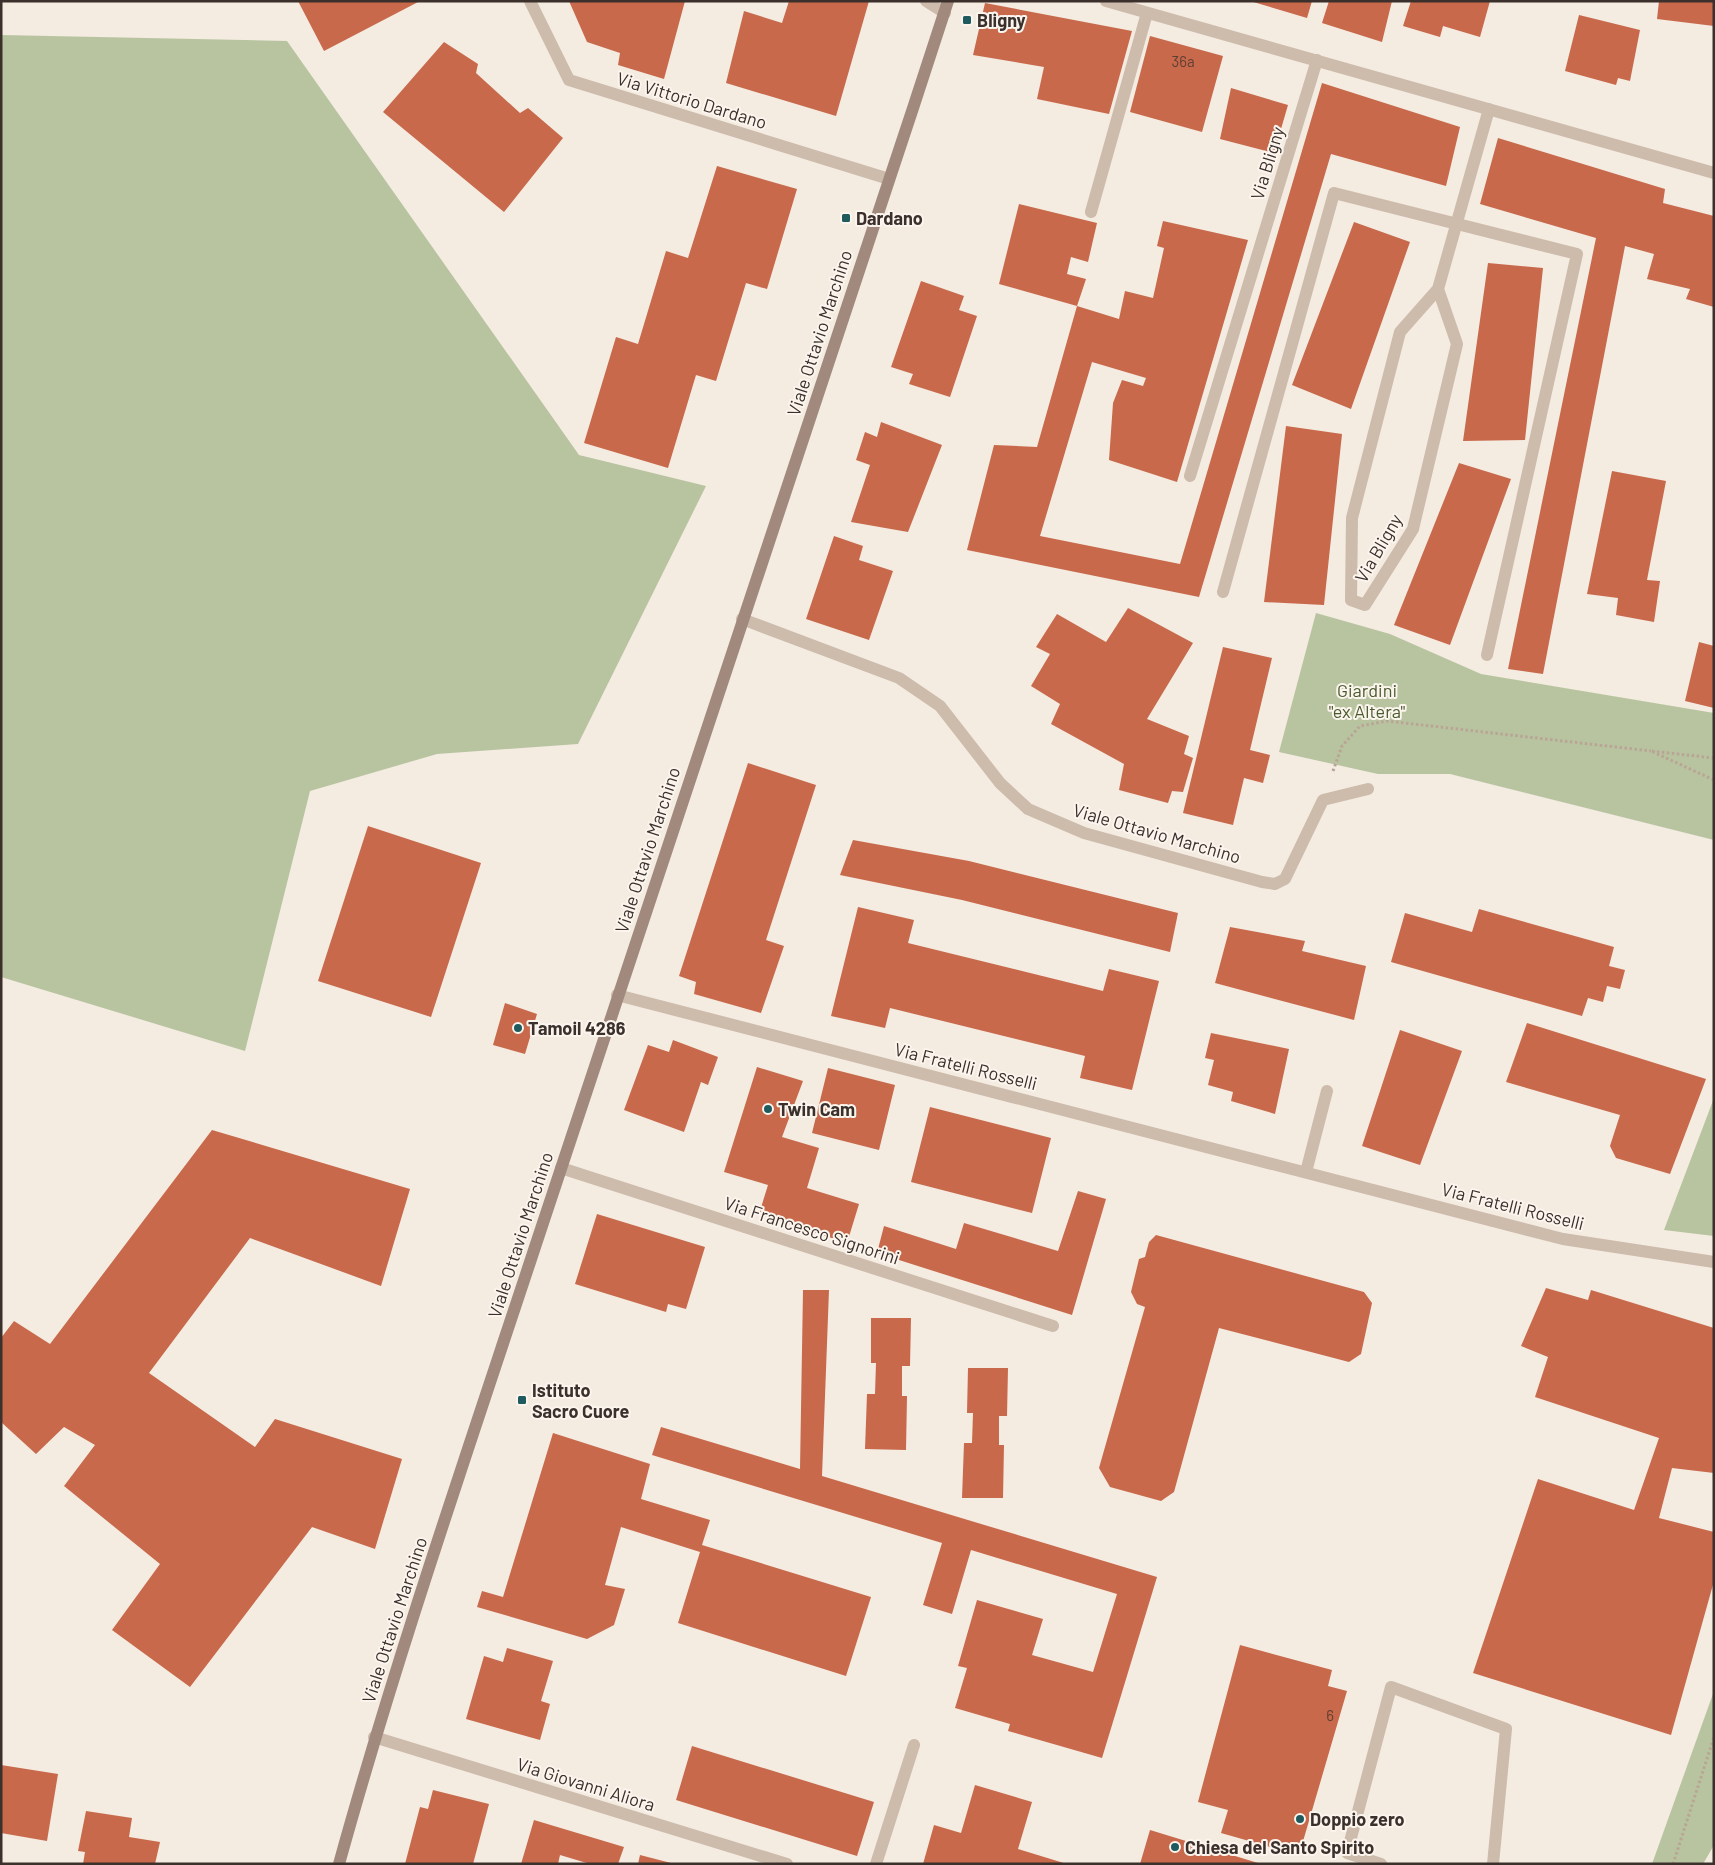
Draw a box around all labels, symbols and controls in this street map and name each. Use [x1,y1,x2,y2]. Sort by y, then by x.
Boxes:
place label: Bligny [977,9,1026,31]
marker: Bligny [961,14,973,26]
house number: 36a [1171,52,1195,70]
street label: Via Vittorio Dardano [614,67,770,133]
street label: Via Bligny [1245,124,1289,202]
place label: Dardano [856,207,923,229]
marker: Dardano [840,212,852,224]
street label: Viale Ottavio Marchino [782,247,856,419]
street label: Via Bligny [1350,510,1406,586]
park label: Giardini "ex Altera" [1329,679,1405,722]
street label: Viale Ottavio Marchino [610,764,684,936]
street label: Viale Ottavio Marchino [1071,799,1243,867]
place label: Tamoil 4286 [528,1017,626,1039]
marker: Tamoil 4286 [512,1022,524,1034]
street label: Via Fratelli Rosselli [892,1038,1040,1094]
place label: Twin Cam [778,1098,855,1120]
marker: Twin Cam [762,1103,774,1115]
street label: Viale Ottavio Marchino [483,1149,557,1321]
street label: Via Fratelli Rosselli [1439,1178,1587,1234]
street label: Via Francesco Signorini [722,1191,902,1269]
place label: Istituto Sacro Cuore [532,1379,629,1422]
marker: Istituto Sacro Cuore [516,1394,528,1406]
street label: Viale Ottavio Marchino [357,1534,431,1706]
house number: 6 [1326,1706,1334,1724]
street label: Via Giovanni Aliora [514,1753,658,1815]
place label: Doppio zero [1310,1808,1405,1830]
marker: Doppio zero [1294,1813,1306,1825]
place label: Chiesa del Santo Spirito [1185,1836,1374,1858]
marker: Chiesa del Santo Spirito [1169,1841,1181,1853]

